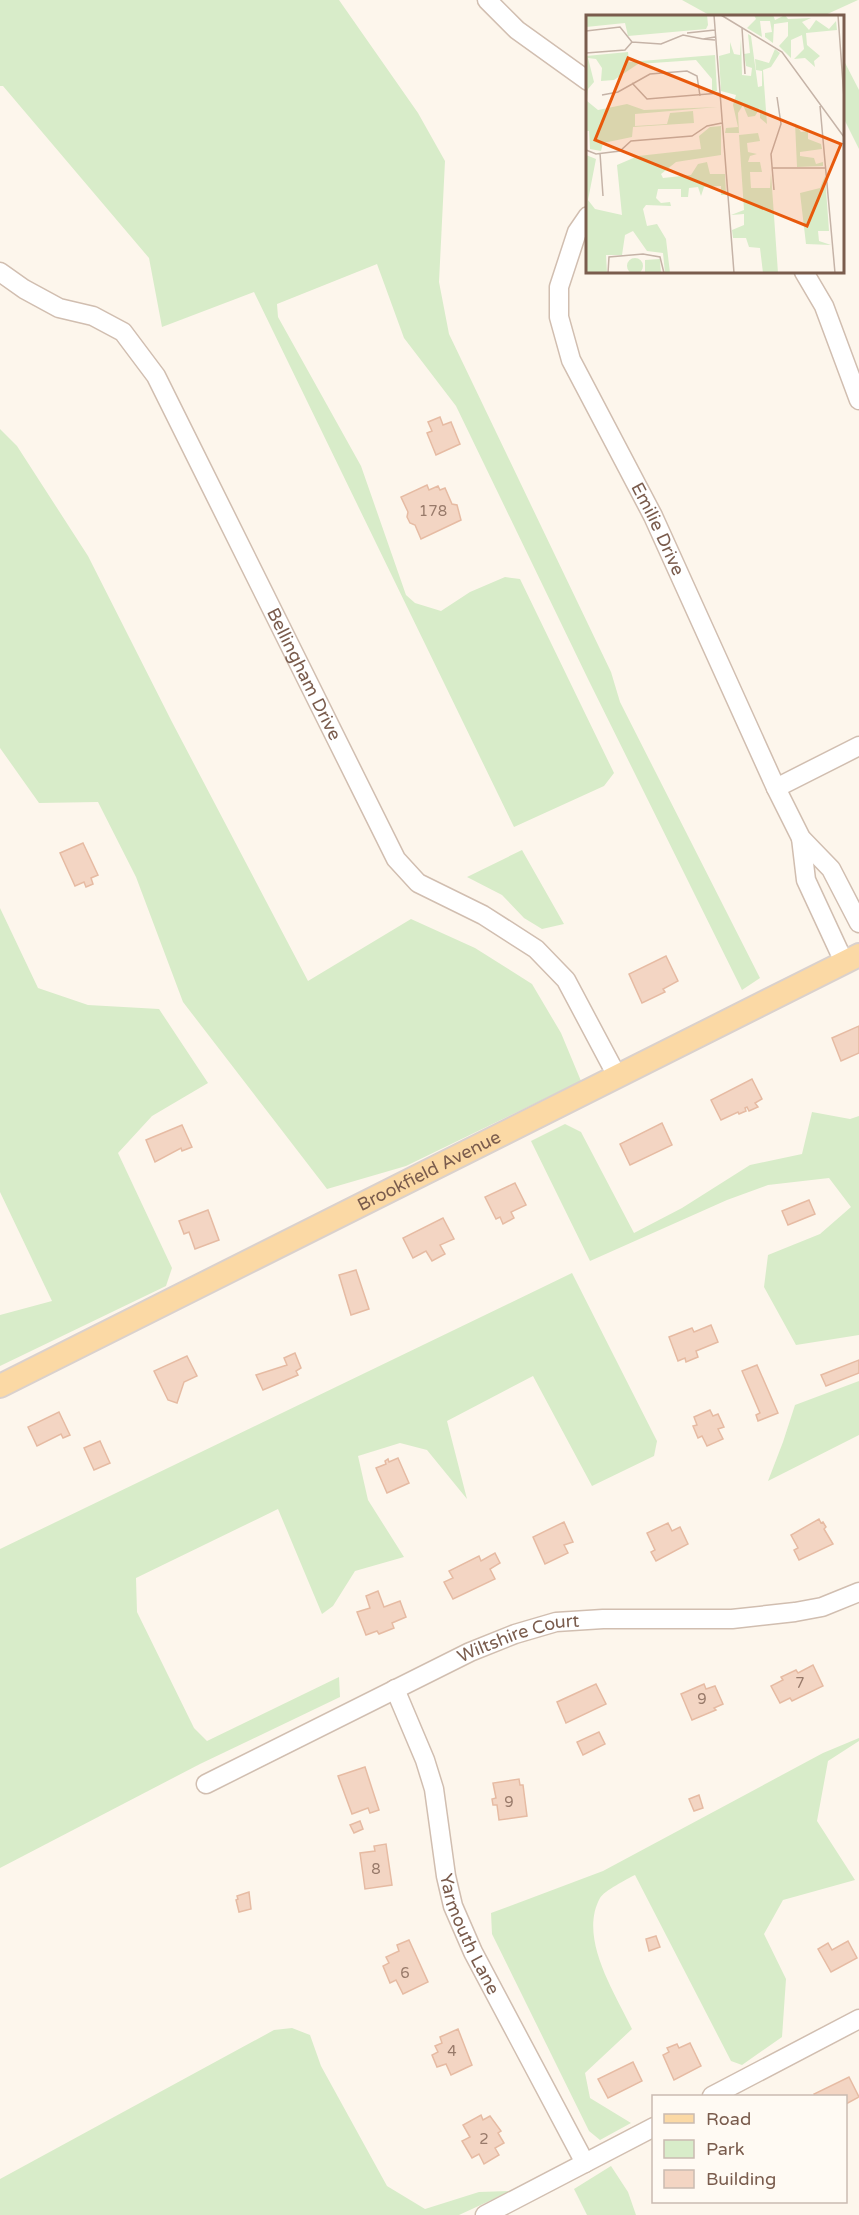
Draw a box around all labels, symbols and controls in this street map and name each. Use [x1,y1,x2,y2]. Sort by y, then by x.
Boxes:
inset map [586,15,844,273]
street label: Emilie Drive [626,479,689,579]
house number: 178 [419,502,447,520]
street label: Bellingham Drive [262,604,346,744]
street label: Brookfield Avenue [354,1126,504,1216]
street label: Wiltshire Court [454,1610,580,1668]
house number: 7 [795,1674,805,1692]
house number: 9 [697,1690,707,1708]
house number: 9 [504,1793,514,1811]
house number: 8 [371,1860,381,1878]
street label: Yarmouth Lane [435,1871,505,1998]
house number: 6 [400,1964,410,1982]
house number: 4 [447,2042,457,2060]
legend [652,2095,847,2203]
text: Road [706,2108,751,2130]
house number: 2 [479,2130,489,2148]
text: Park [706,2138,745,2160]
text: Building [706,2168,776,2190]

